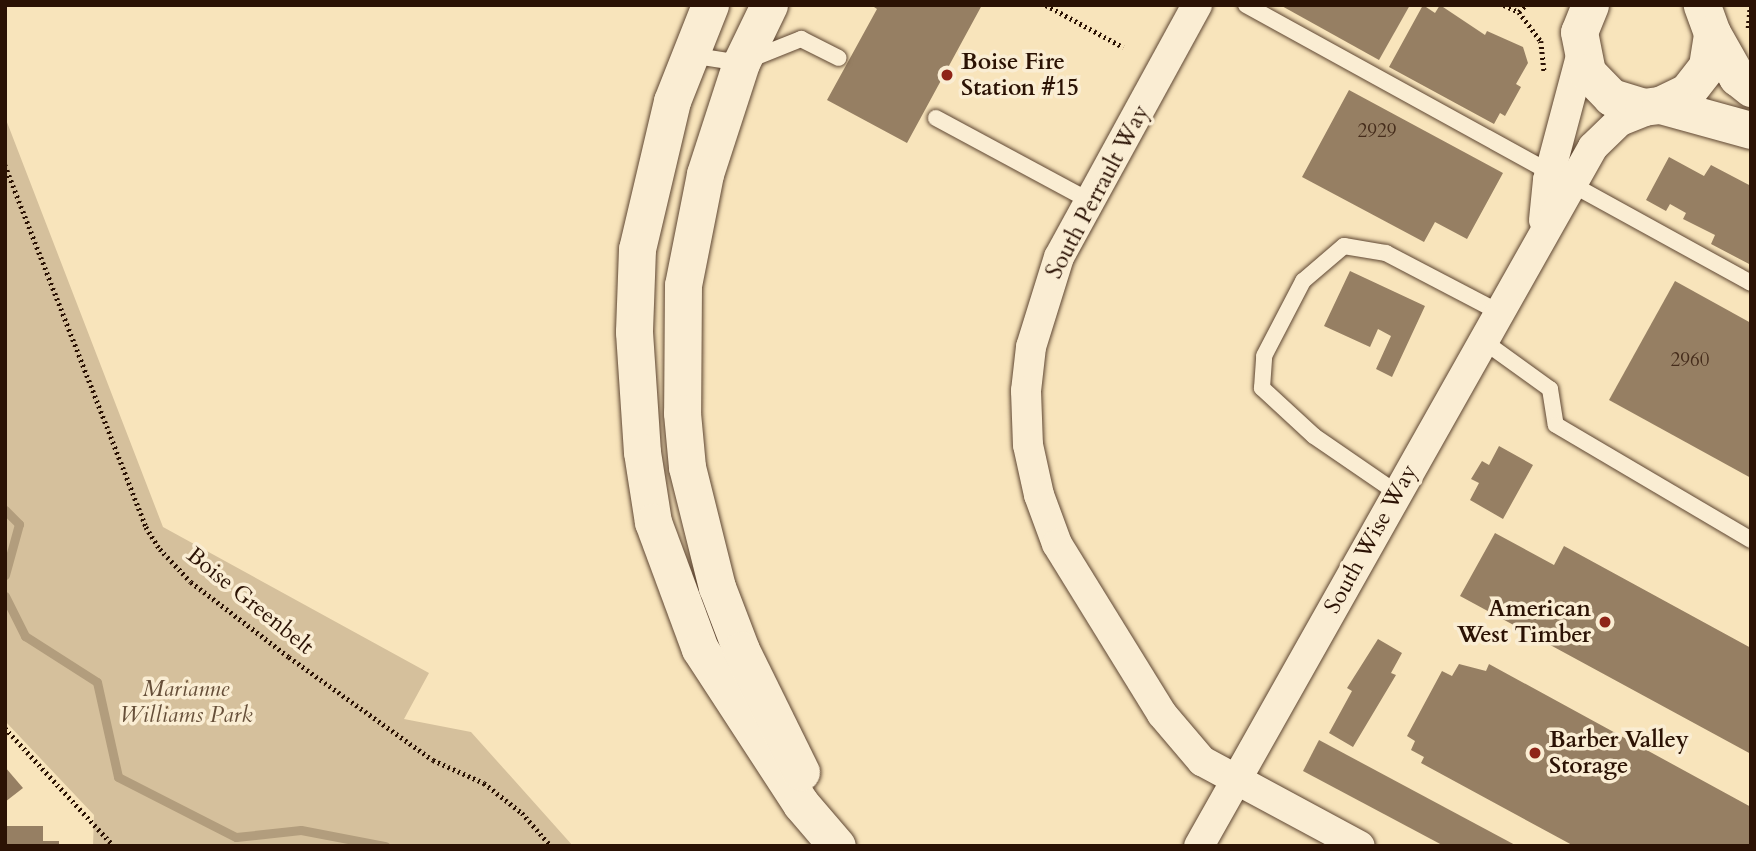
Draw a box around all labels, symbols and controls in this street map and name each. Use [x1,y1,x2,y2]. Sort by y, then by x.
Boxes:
place label: Boise Fire Station #15 [961,48,1079,102]
marker: Boise Fire Station #15 [939,67,955,83]
street label: South Perrault Way [1041,100,1155,284]
house number: 2929 [1358,121,1396,143]
house number: 2960 [1671,350,1709,372]
street label: South Wise Way [1319,460,1423,618]
street label: Boise Greenbelt [181,541,319,661]
place label: American West Timber [1457,595,1591,649]
marker: American West Timber [1597,614,1613,630]
park label: Marianne Williams Park [119,675,253,729]
place label: Barber Valley Storage [1549,726,1689,780]
marker: Barber Valley Storage [1527,745,1543,761]

